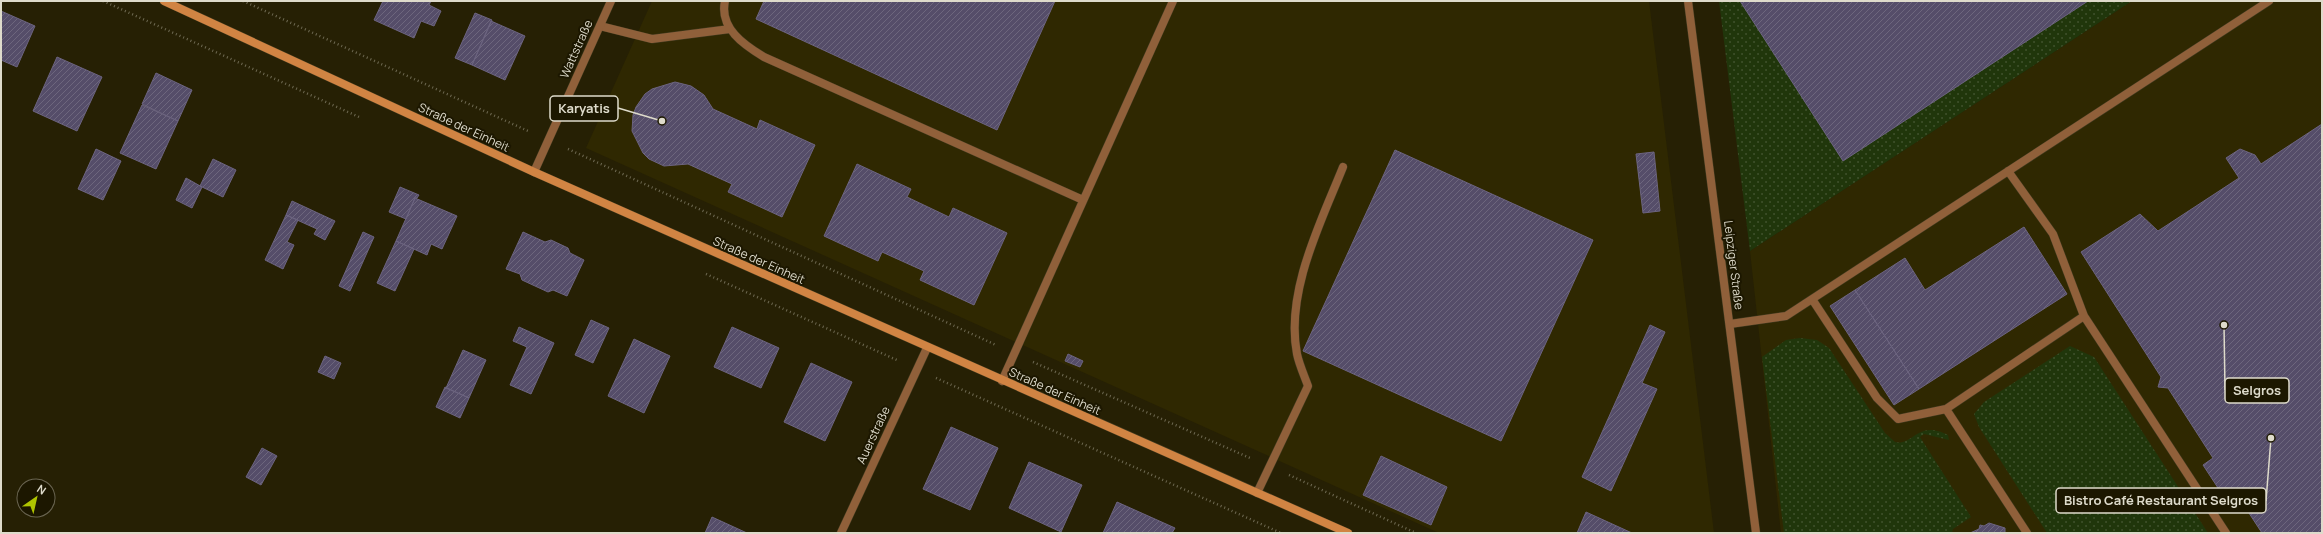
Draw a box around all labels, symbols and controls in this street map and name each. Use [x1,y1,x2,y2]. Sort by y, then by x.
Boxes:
street label: Wattstraße [556,17,596,81]
callout: Karyatis [550,96,618,121]
street label: Straße der Einheit [416,98,513,156]
text: Karyatis [558,99,610,117]
street label: Leipziger Straße [1720,219,1748,311]
street label: Straße der Einheit [710,232,808,288]
street label: Straße der Einheit [1006,363,1104,419]
callout: Selgros [2225,378,2289,403]
text: Selgros [2233,381,2281,399]
street label: Auerstraße [852,403,894,467]
north arrow [16,478,56,518]
text: N [34,481,49,498]
callout: Bistro Café Restaurant Selgros [2056,488,2266,513]
text: Bistro Café Restaurant Selgros [2064,491,2258,509]

